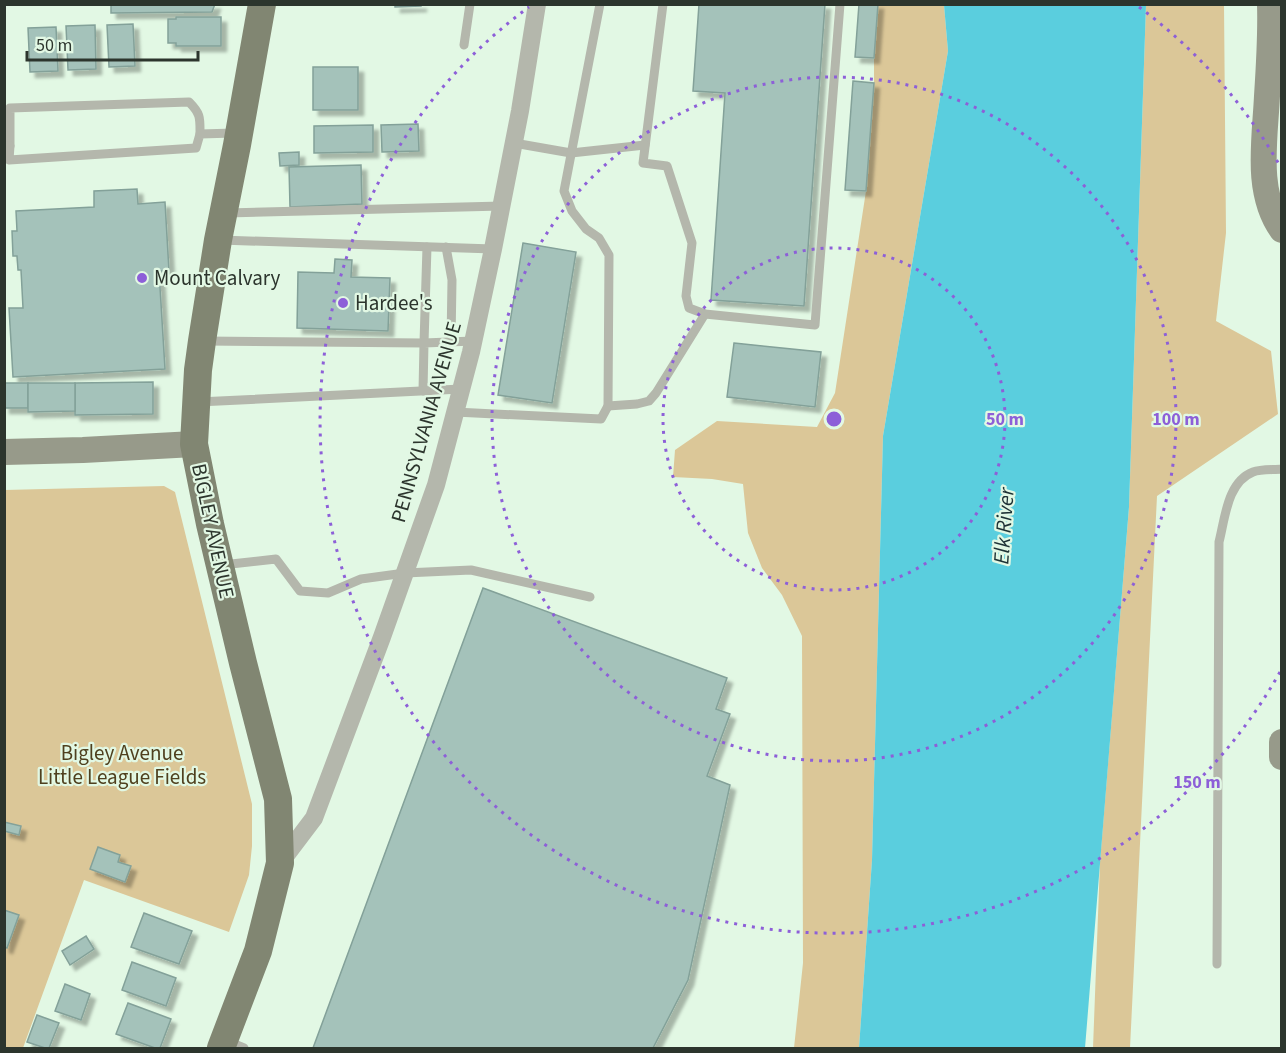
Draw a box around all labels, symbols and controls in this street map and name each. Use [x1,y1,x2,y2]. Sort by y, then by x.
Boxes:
scale bar [27,24,198,62]
text: 50 m [36,33,72,58]
place label: Mount Calvary [154,263,281,293]
marker: Mount Calvary [135,271,149,285]
place label: Hardee's [355,288,433,318]
marker: Hardee's [336,296,350,310]
street label: PENNSYLVANIA AVENUE [383,318,469,526]
text: 50 m [986,407,1024,432]
text: 100 m [1152,407,1200,432]
centre of rings [824,409,844,429]
street label: BIGLEY AVENUE [184,461,242,601]
water label: Elk River [985,485,1023,565]
park label: Bigley Avenue Little League Fields [38,738,206,792]
text: 150 m [1173,770,1221,795]

